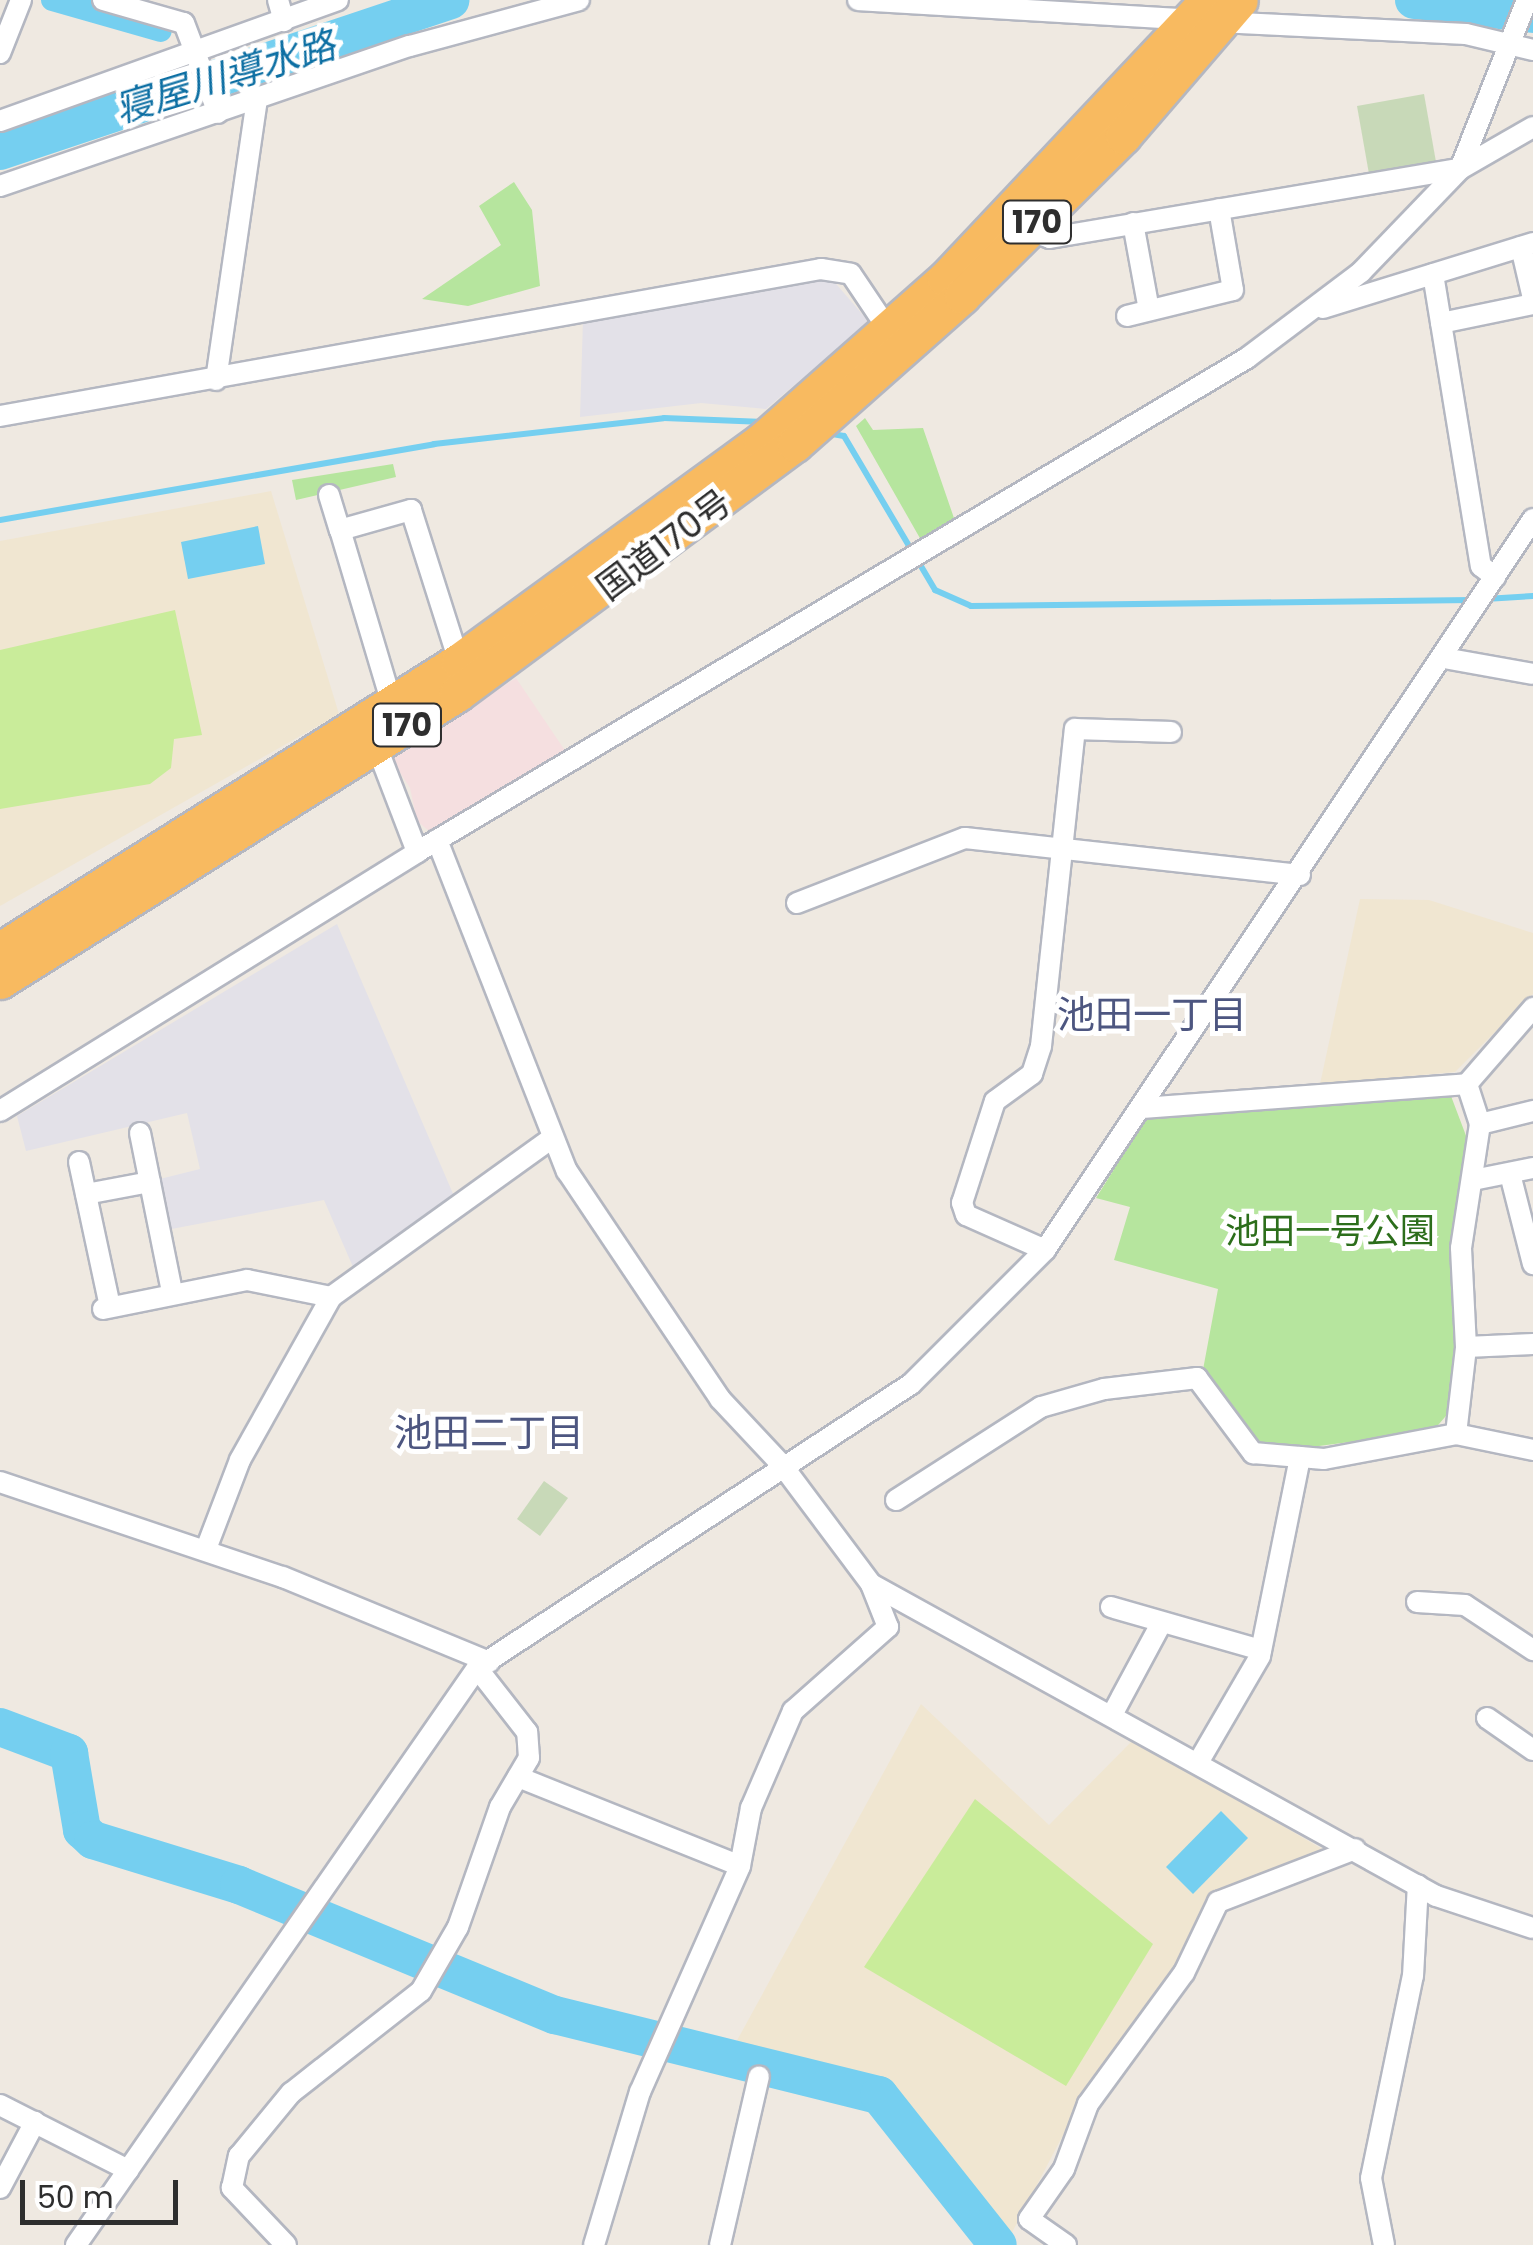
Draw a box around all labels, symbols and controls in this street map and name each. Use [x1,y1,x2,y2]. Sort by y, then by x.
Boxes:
water label: 寝屋川導水路 [109,22,341,132]
road number: 170 [1000,195,1074,249]
street label: 国道170号 [589,481,739,609]
road number: 170 [370,698,444,752]
district label: 池田一丁目 [1057,992,1247,1038]
park label: 池田一号公園 [1225,1210,1435,1252]
district label: 池田二丁目 [394,1410,584,1456]
scale bar [25,2160,182,2222]
text: 50 m [37,2176,114,2219]

